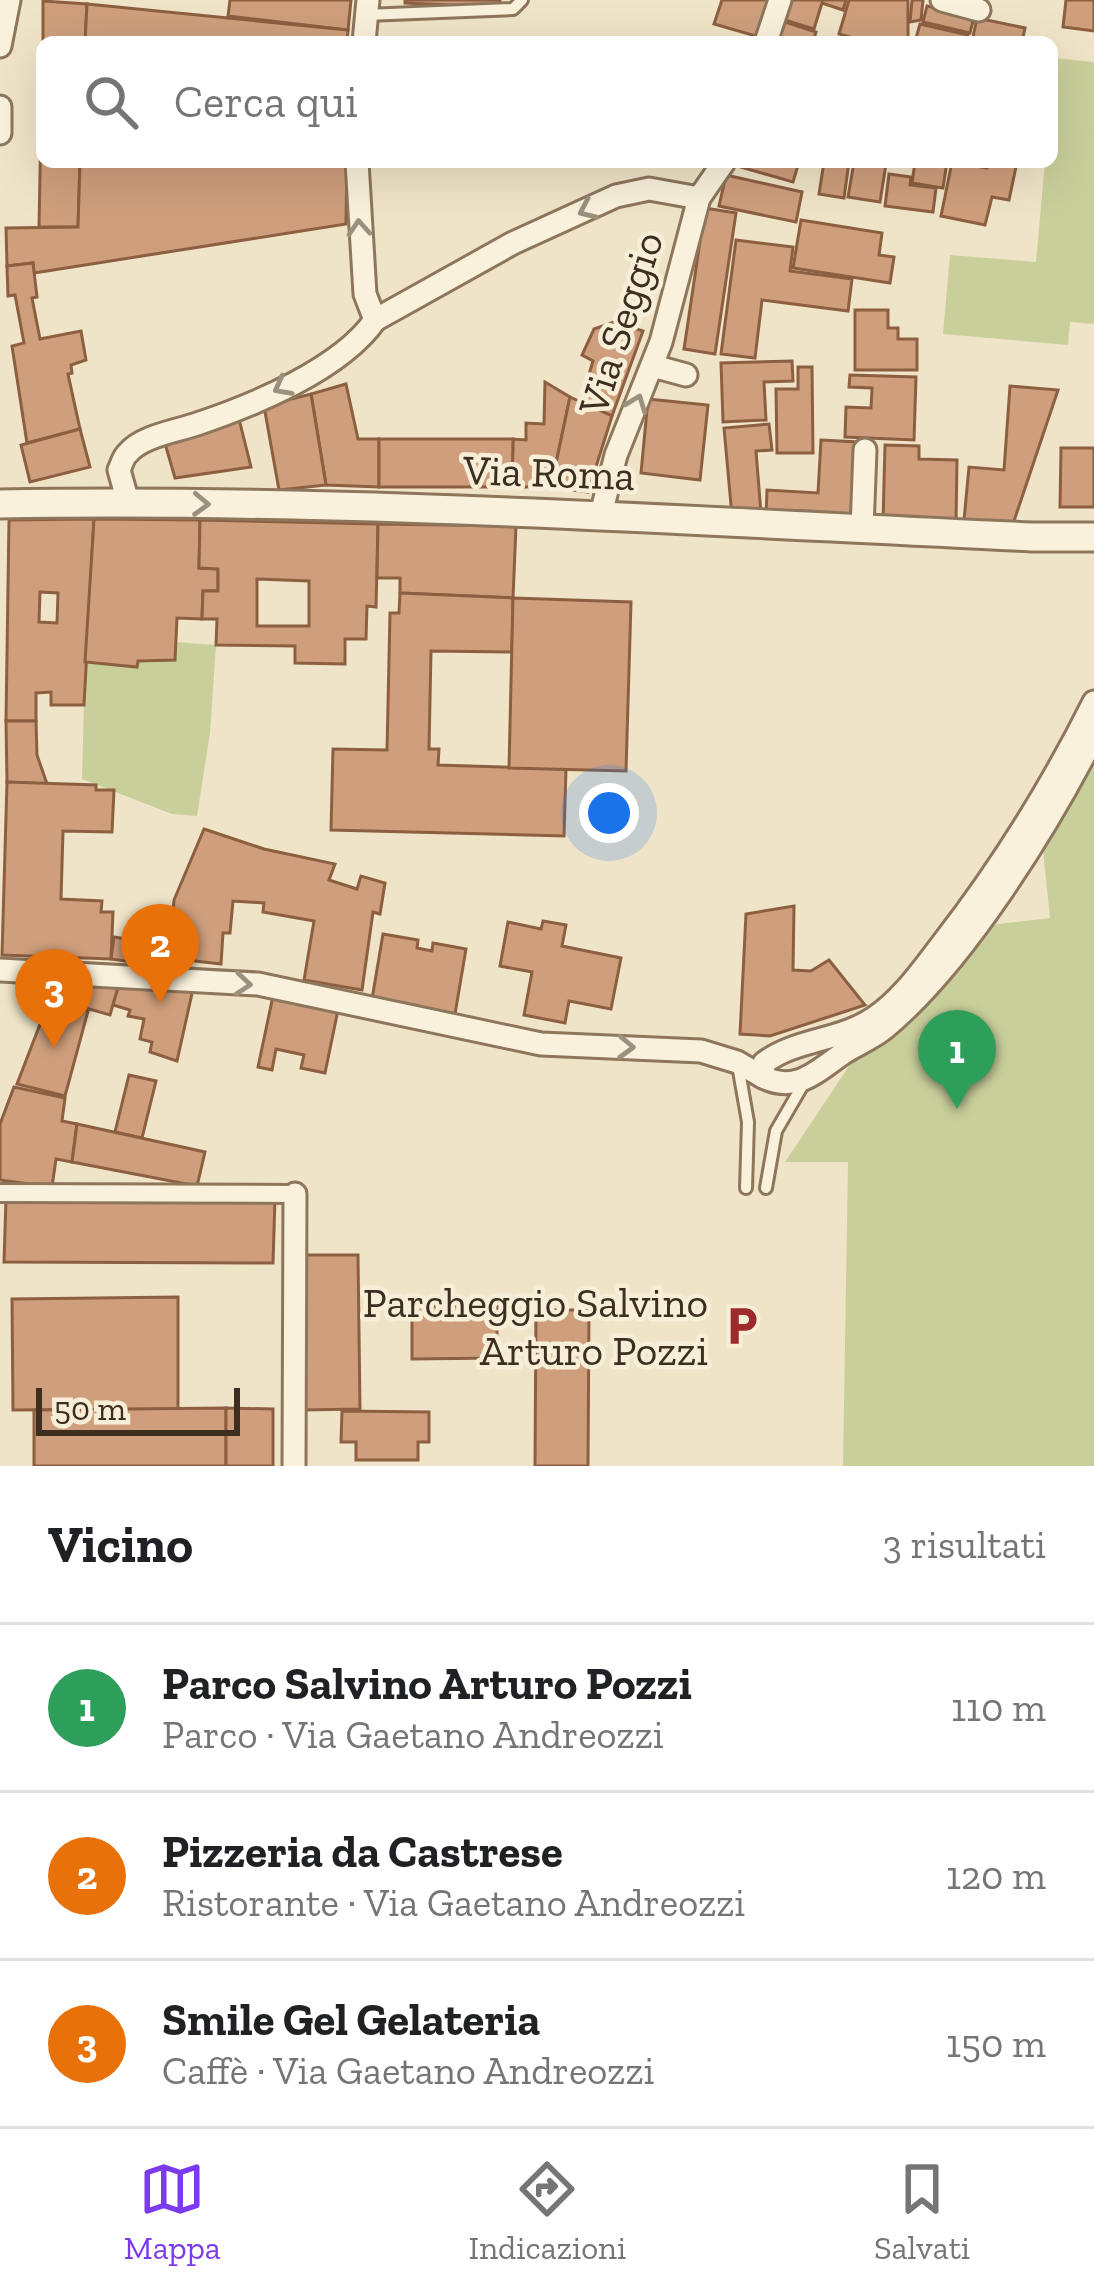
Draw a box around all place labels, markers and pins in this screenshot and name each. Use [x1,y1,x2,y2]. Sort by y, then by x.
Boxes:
pin: 2 [121,904,199,1003]
pin: 3 [15,949,93,1048]
pin: 1 [918,1010,996,1109]
place label: Parcheggio Salvino Arturo Pozzi [363,1277,708,1376]
parking icon: Parcheggio Salvino Arturo Pozzi [719,1303,765,1349]

